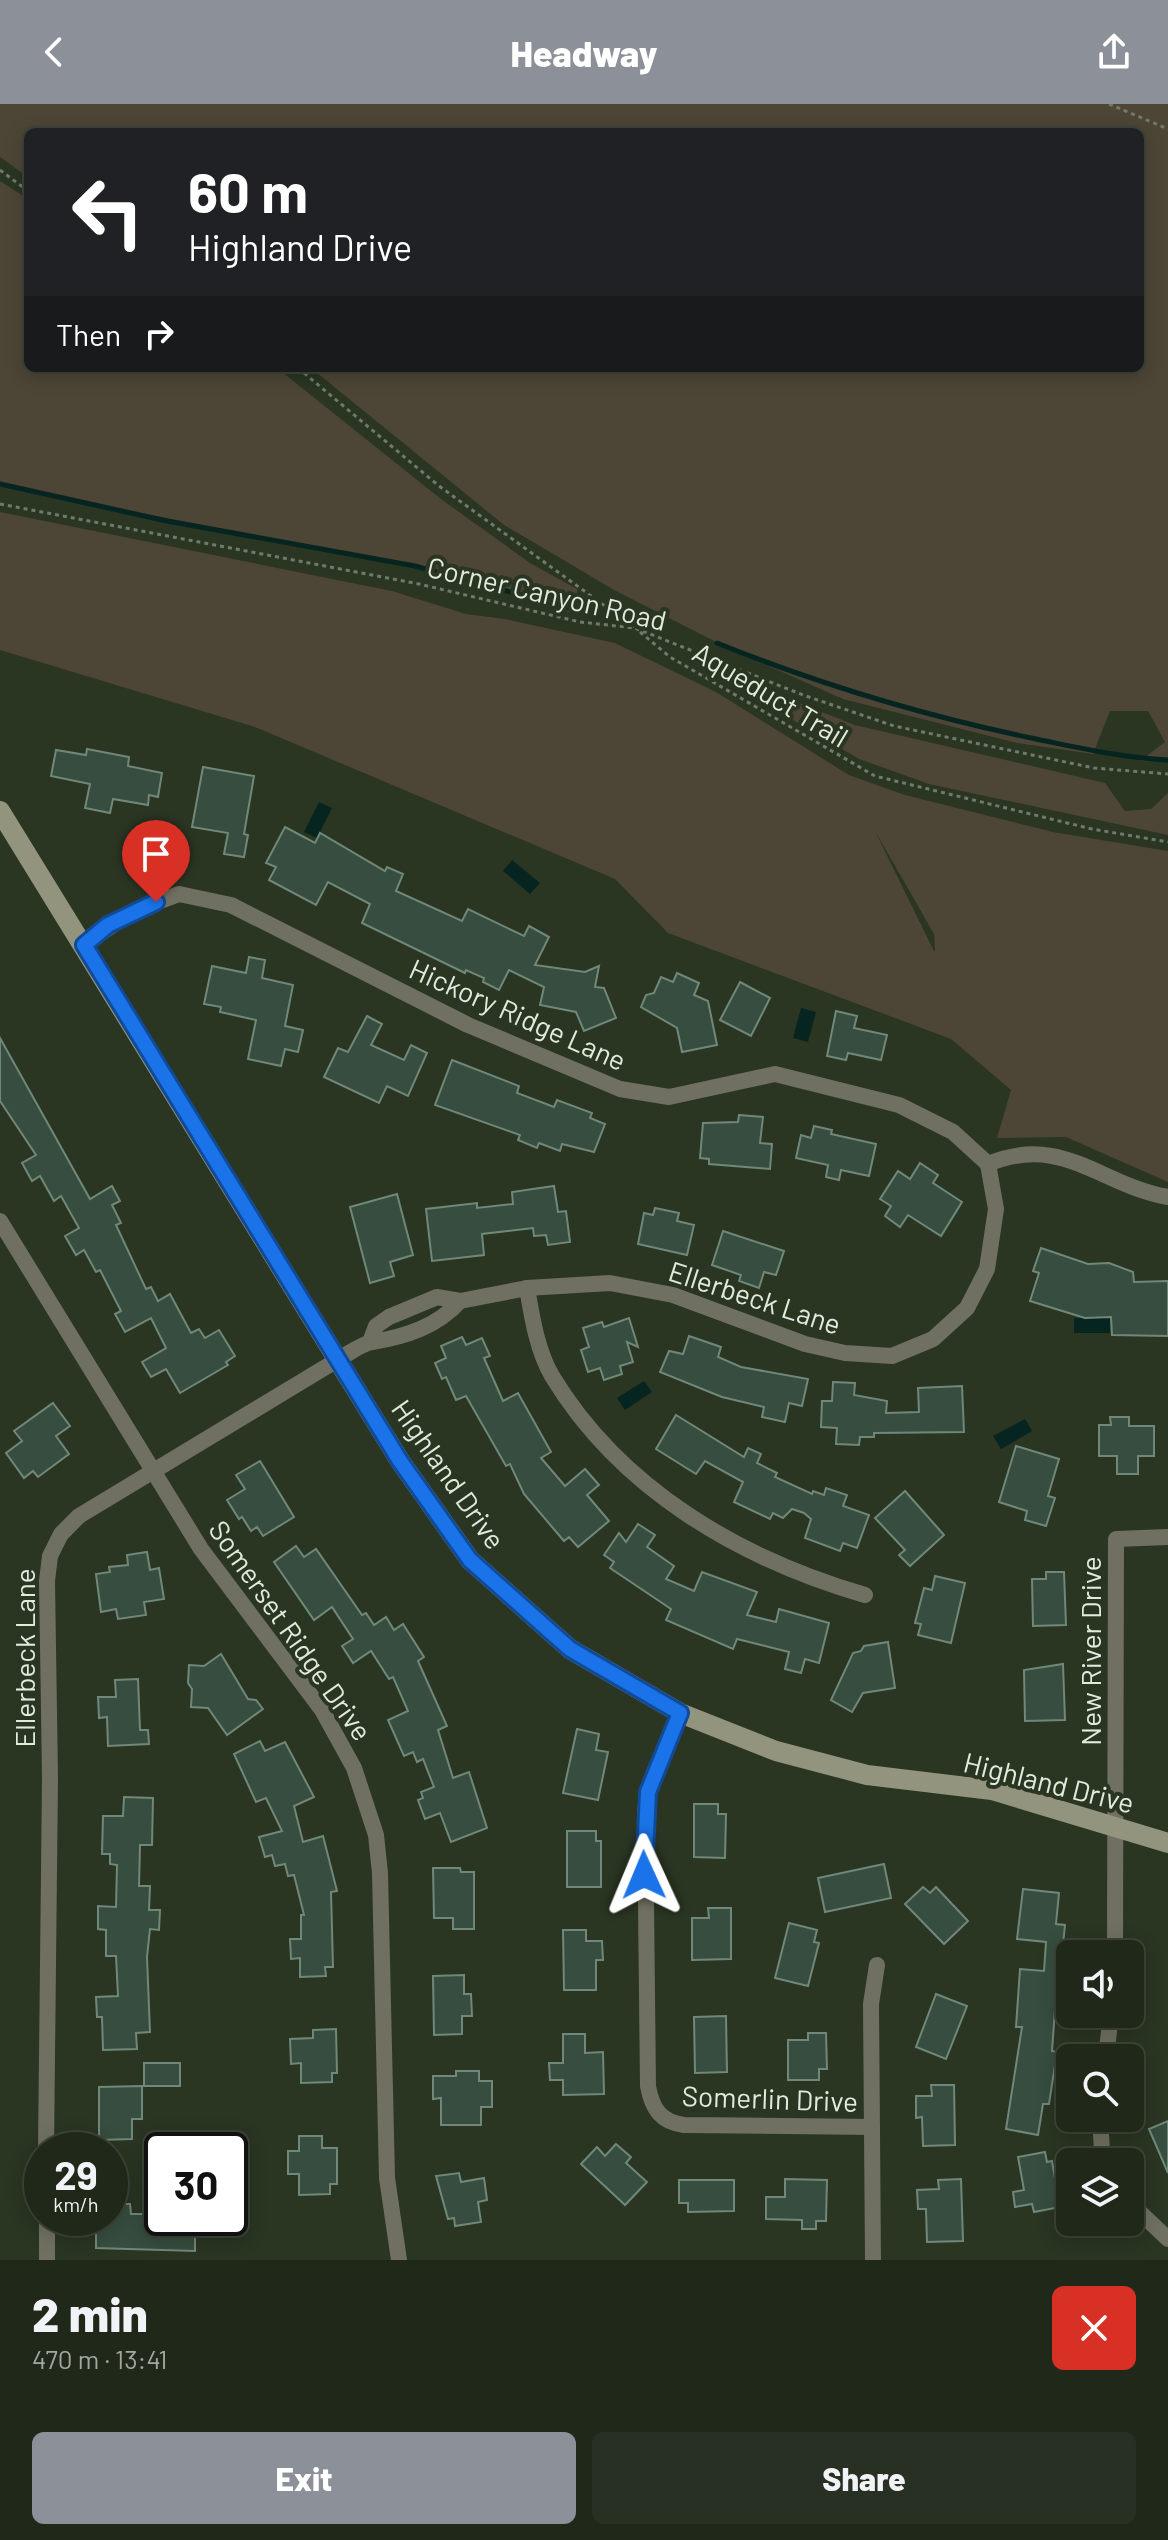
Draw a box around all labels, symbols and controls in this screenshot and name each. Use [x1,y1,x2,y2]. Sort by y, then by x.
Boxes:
icon: back [32,30,76,74]
icon: share [1092,30,1136,74]
text: Headway [511,31,657,74]
text: 60 m [188,157,308,224]
icon: left [56,160,160,264]
text: Highland Drive [188,225,412,268]
icon: right [137,312,181,356]
text: Then [56,316,121,352]
street label: Corner Canyon Road [424,549,670,637]
street label: Aqueduct Trail [687,634,855,754]
pin [122,820,190,902]
icon: arrive [134,832,178,876]
street label: Hickory Ridge Lane [404,951,632,1077]
street label: Ellerbeck Lane [665,1253,845,1341]
street label: Highland Drive [385,1393,513,1555]
street label: Somerset Ridge Drive [202,1513,380,1747]
street label: New River Drive [1073,1556,1107,1746]
street label: Ellerbeck Lane [7,1568,41,1748]
street label: Highland Drive [960,1744,1138,1820]
position arrow [602,1833,686,1917]
map controls [1056,1940,1144,2236]
button: sound [1056,1940,1144,2028]
button: search [1056,2044,1144,2132]
street label: Somerlin Drive [681,2078,859,2118]
speed limit sign: 30 [144,2132,248,2236]
button: layers [1056,2148,1144,2236]
text: 29 [54,2150,98,2198]
text: km/h [53,2192,99,2216]
text: 2 min [32,2284,148,2342]
button: close [1052,2286,1136,2370]
text: 470 m · 13:41 [32,2343,167,2374]
button: Exit [32,2432,576,2524]
button: Share [592,2432,1136,2524]

